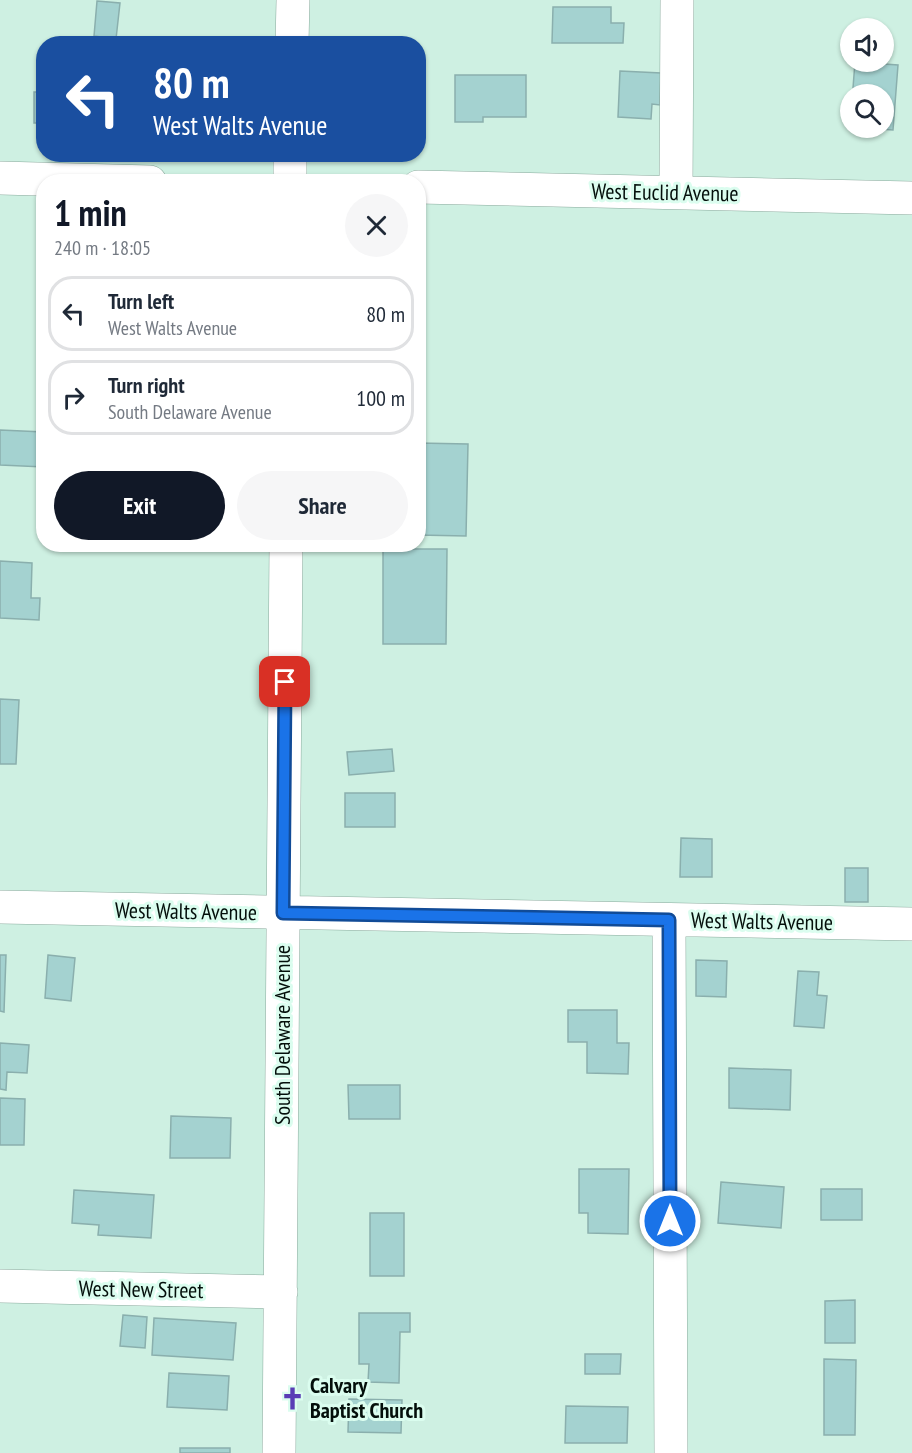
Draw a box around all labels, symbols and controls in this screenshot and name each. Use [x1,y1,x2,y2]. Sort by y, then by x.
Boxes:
map controls [840,18,894,138]
button: sound [840,18,894,72]
text: 80 m [153,55,230,110]
icon: left [54,60,132,138]
button: search [840,84,894,138]
text: West Walts Avenue [153,108,327,142]
street label: West Euclid Avenue [591,177,739,207]
text: 1 min [54,189,127,236]
button: close [345,194,408,257]
text: 240 m · 18:05 [54,235,151,261]
text: Turn left [108,287,174,315]
icon: left [57,297,90,330]
text: 80 m [366,300,405,328]
text: West Walts Avenue [108,315,237,341]
text: Turn right [108,371,185,399]
icon: right [57,381,90,414]
text: 100 m [356,384,405,412]
text: South Delaware Avenue [108,399,272,425]
button: Exit [54,471,225,540]
button: Share [237,471,408,540]
pin [259,656,310,707]
icon: arrive [268,665,301,698]
street label: West Walts Avenue [115,896,257,926]
street label: West Walts Avenue [691,906,833,936]
street label: South Delaware Avenue [268,945,296,1125]
position arrow [638,1189,702,1253]
street label: West New Street [78,1274,204,1304]
place label: Calvary Baptist Church [310,1371,423,1424]
church icon: Calvary Baptist Church [279,1385,305,1411]

